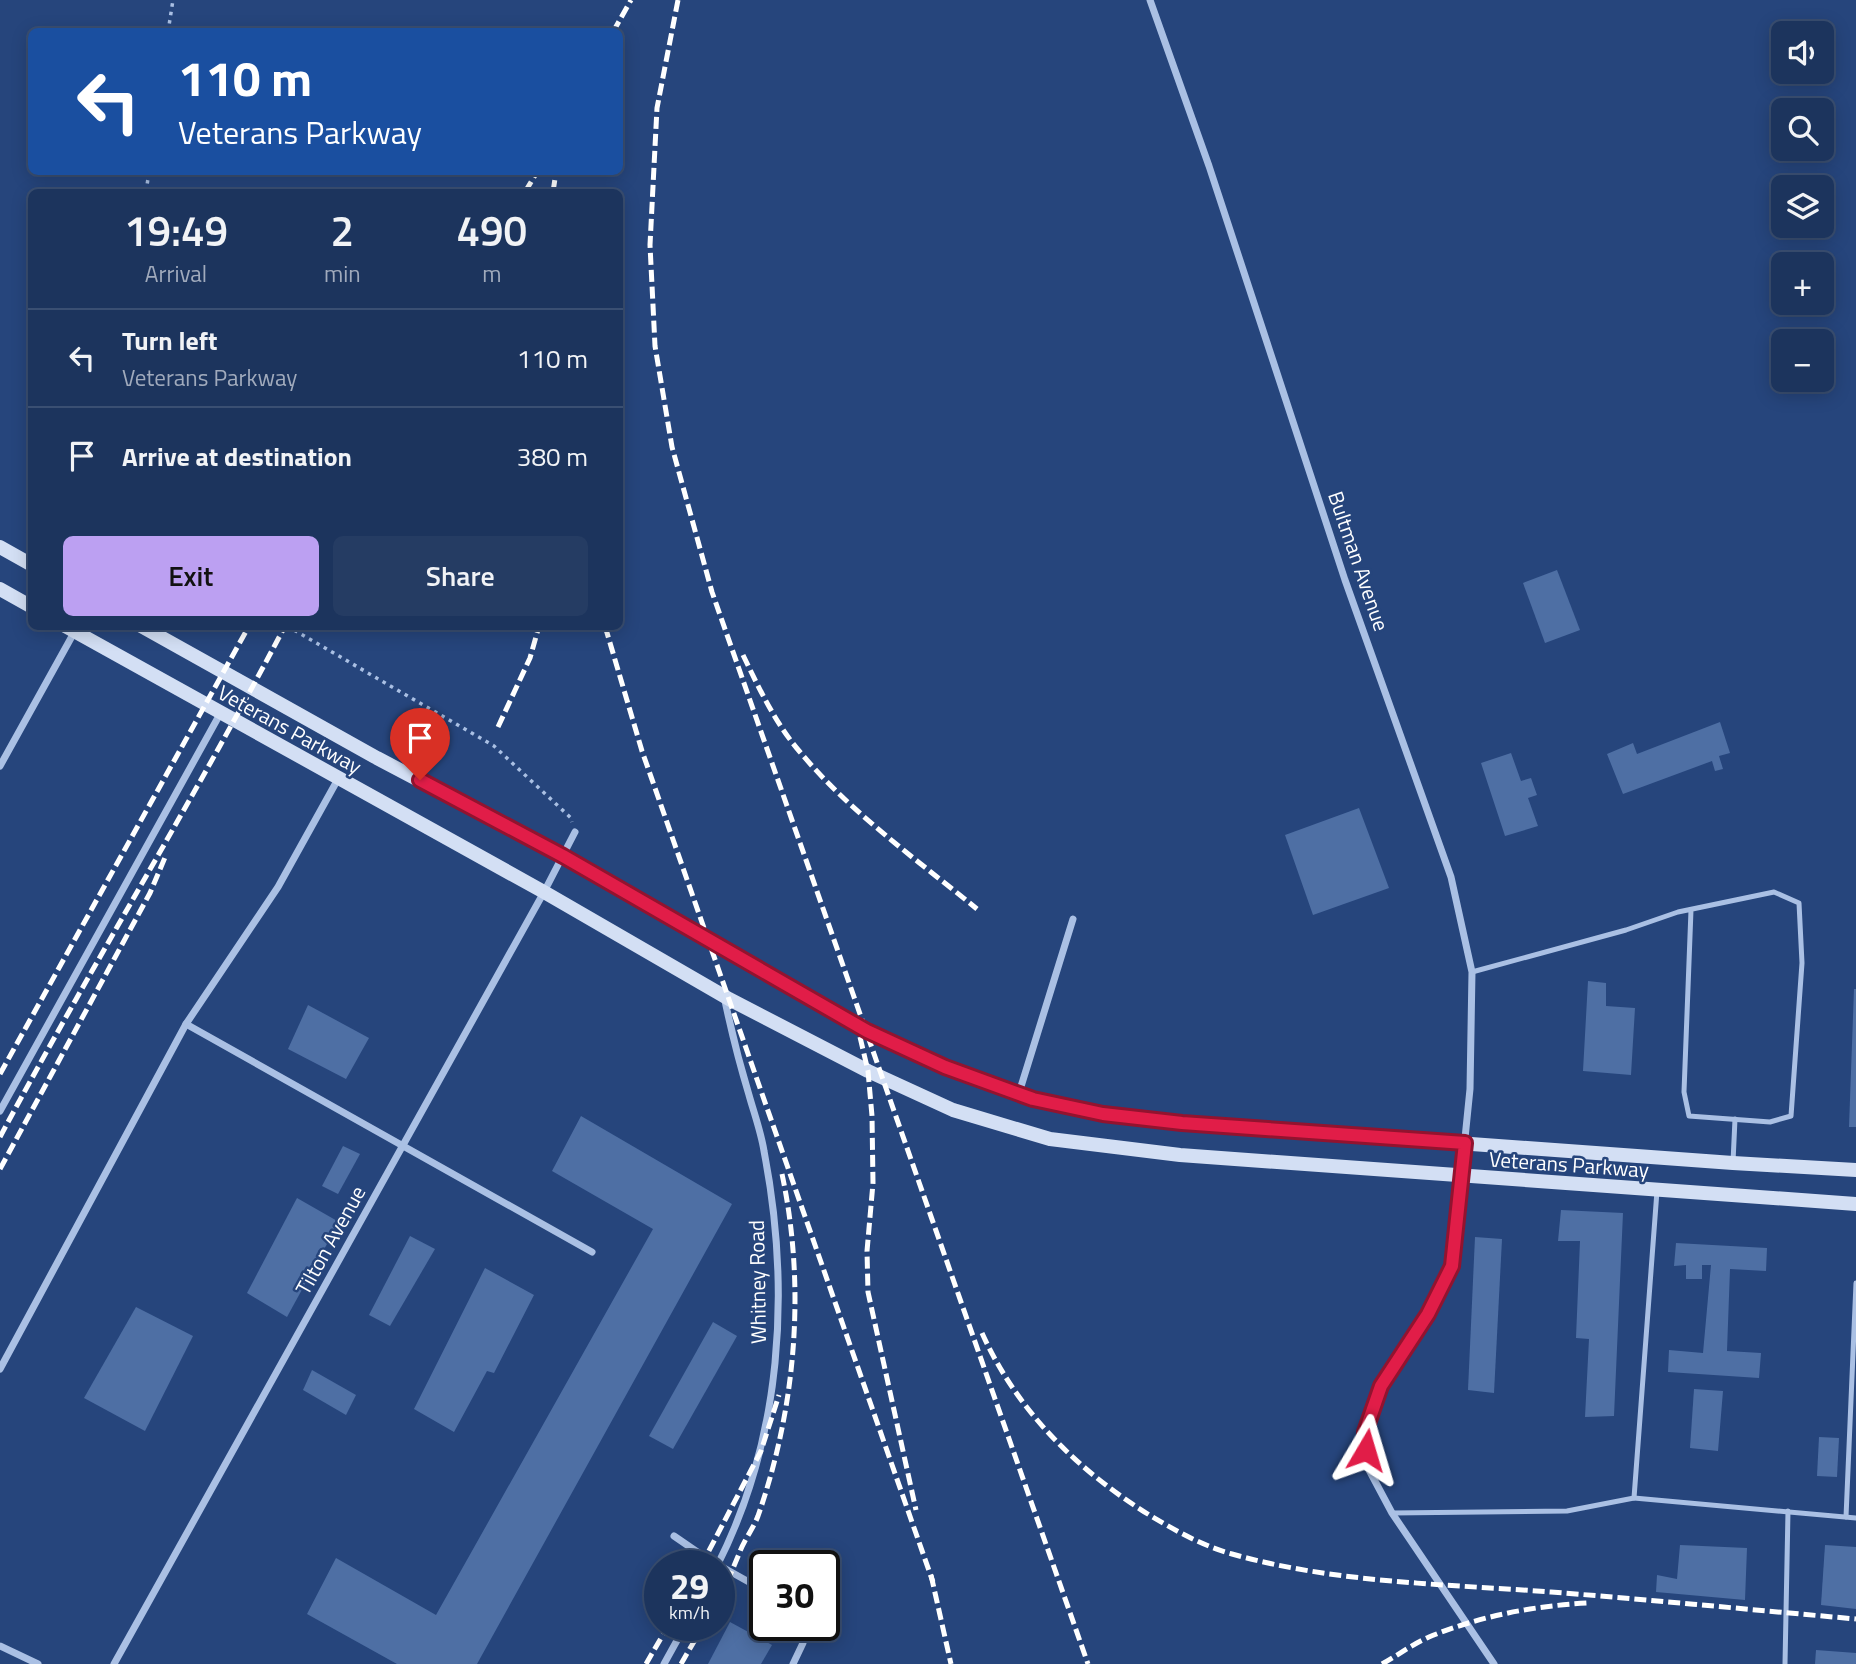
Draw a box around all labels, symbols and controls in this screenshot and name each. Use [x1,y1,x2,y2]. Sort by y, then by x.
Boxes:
map controls [1771,21,1834,392]
button: sound [1771,21,1834,84]
text: 110 m [178,40,312,115]
icon: left [63,56,154,147]
button: search [1771,98,1834,161]
text: Veterans Parkway [178,108,422,156]
button: layers [1771,175,1834,238]
text: 19:49 [124,198,228,262]
text: 2 [331,198,354,262]
text: 490 [457,198,527,262]
button: + [1771,252,1834,315]
text: Arrival [145,256,207,291]
text: min [324,256,361,291]
text: m [482,256,501,291]
text: Turn left [122,321,217,360]
button: − [1771,329,1834,392]
icon: left [63,339,101,377]
text: 110 m [517,339,588,378]
text: Veterans Parkway [122,360,297,395]
icon: arrive [63,437,101,475]
text: Arrive at destination [122,437,352,476]
text: 380 m [517,437,588,476]
street label: Bultman Avenue [1320,487,1398,635]
button: Exit [63,536,319,616]
button: Share [333,536,588,616]
street label: Veterans Parkway [212,676,368,782]
pin [390,708,450,780]
icon: arrive [401,719,439,757]
street label: Veterans Parkway [1488,1142,1650,1186]
street label: Tilton Avenue [287,1180,373,1300]
street label: Whitney Road [740,1220,774,1344]
position arrow [1329,1413,1403,1487]
speed limit sign: 30 [749,1550,840,1641]
text: 29 [670,1559,709,1613]
text: km/h [669,1599,710,1626]

